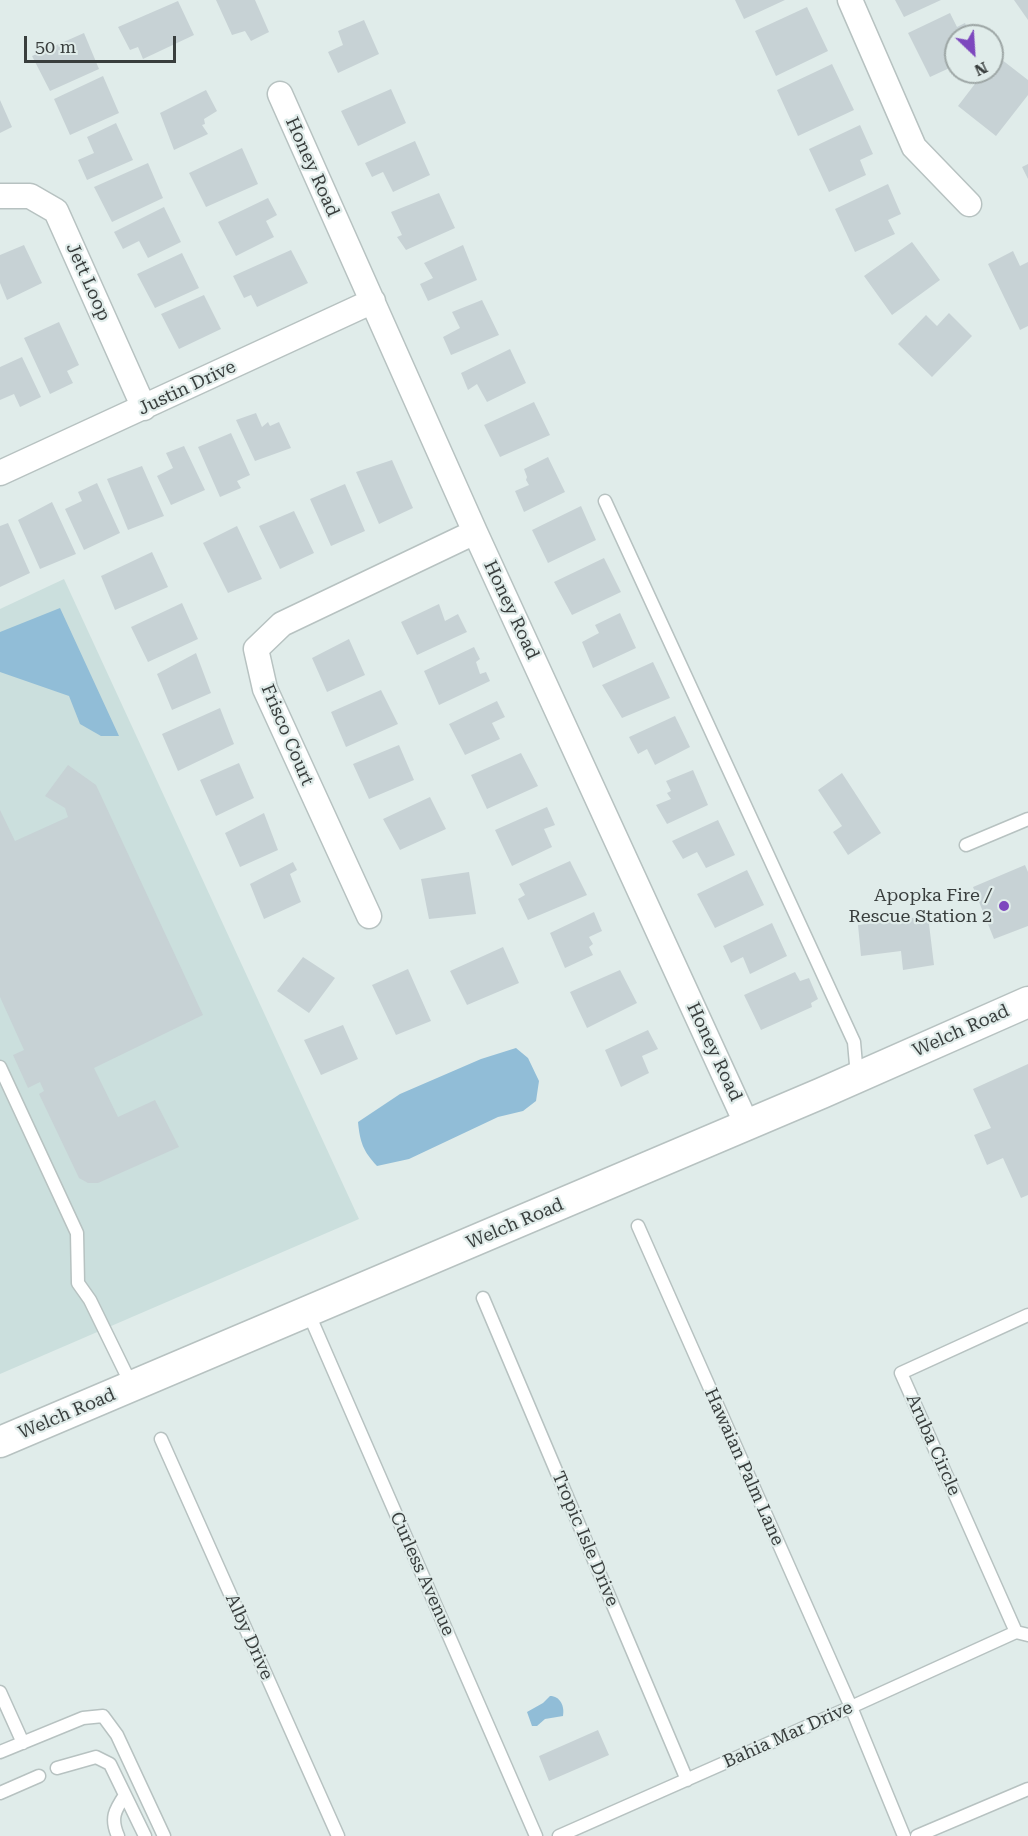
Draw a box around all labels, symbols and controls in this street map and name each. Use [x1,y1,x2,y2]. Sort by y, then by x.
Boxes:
scale bar [27,24,178,62]
north arrow [944,24,1004,84]
text: 50 m [35,36,76,57]
text: N [971,58,991,80]
street label: Honey Road [280,114,344,220]
street label: Jett Loop [61,240,115,324]
street label: Justin Drive [135,356,239,420]
street label: Honey Road [479,557,543,663]
street label: Frisco Court [256,681,318,789]
place label: Apopka Fire / Rescue Station 2 [849,885,992,928]
marker: Apopka Fire / Rescue Station 2 [997,899,1011,913]
street label: Honey Road [682,999,746,1105]
street label: Welch Road [909,1000,1013,1062]
street label: Welch Road [463,1194,567,1254]
street label: Welch Road [15,1384,119,1444]
street label: Hawaian Palm Lane [700,1385,788,1549]
street label: Aruba Circle [901,1391,965,1499]
street label: Tropic Isle Drive [547,1468,623,1610]
street label: Curless Avenue [385,1509,459,1639]
street label: Alby Drive [220,1591,278,1683]
street label: Bahia Mar Drive [720,1697,856,1773]

